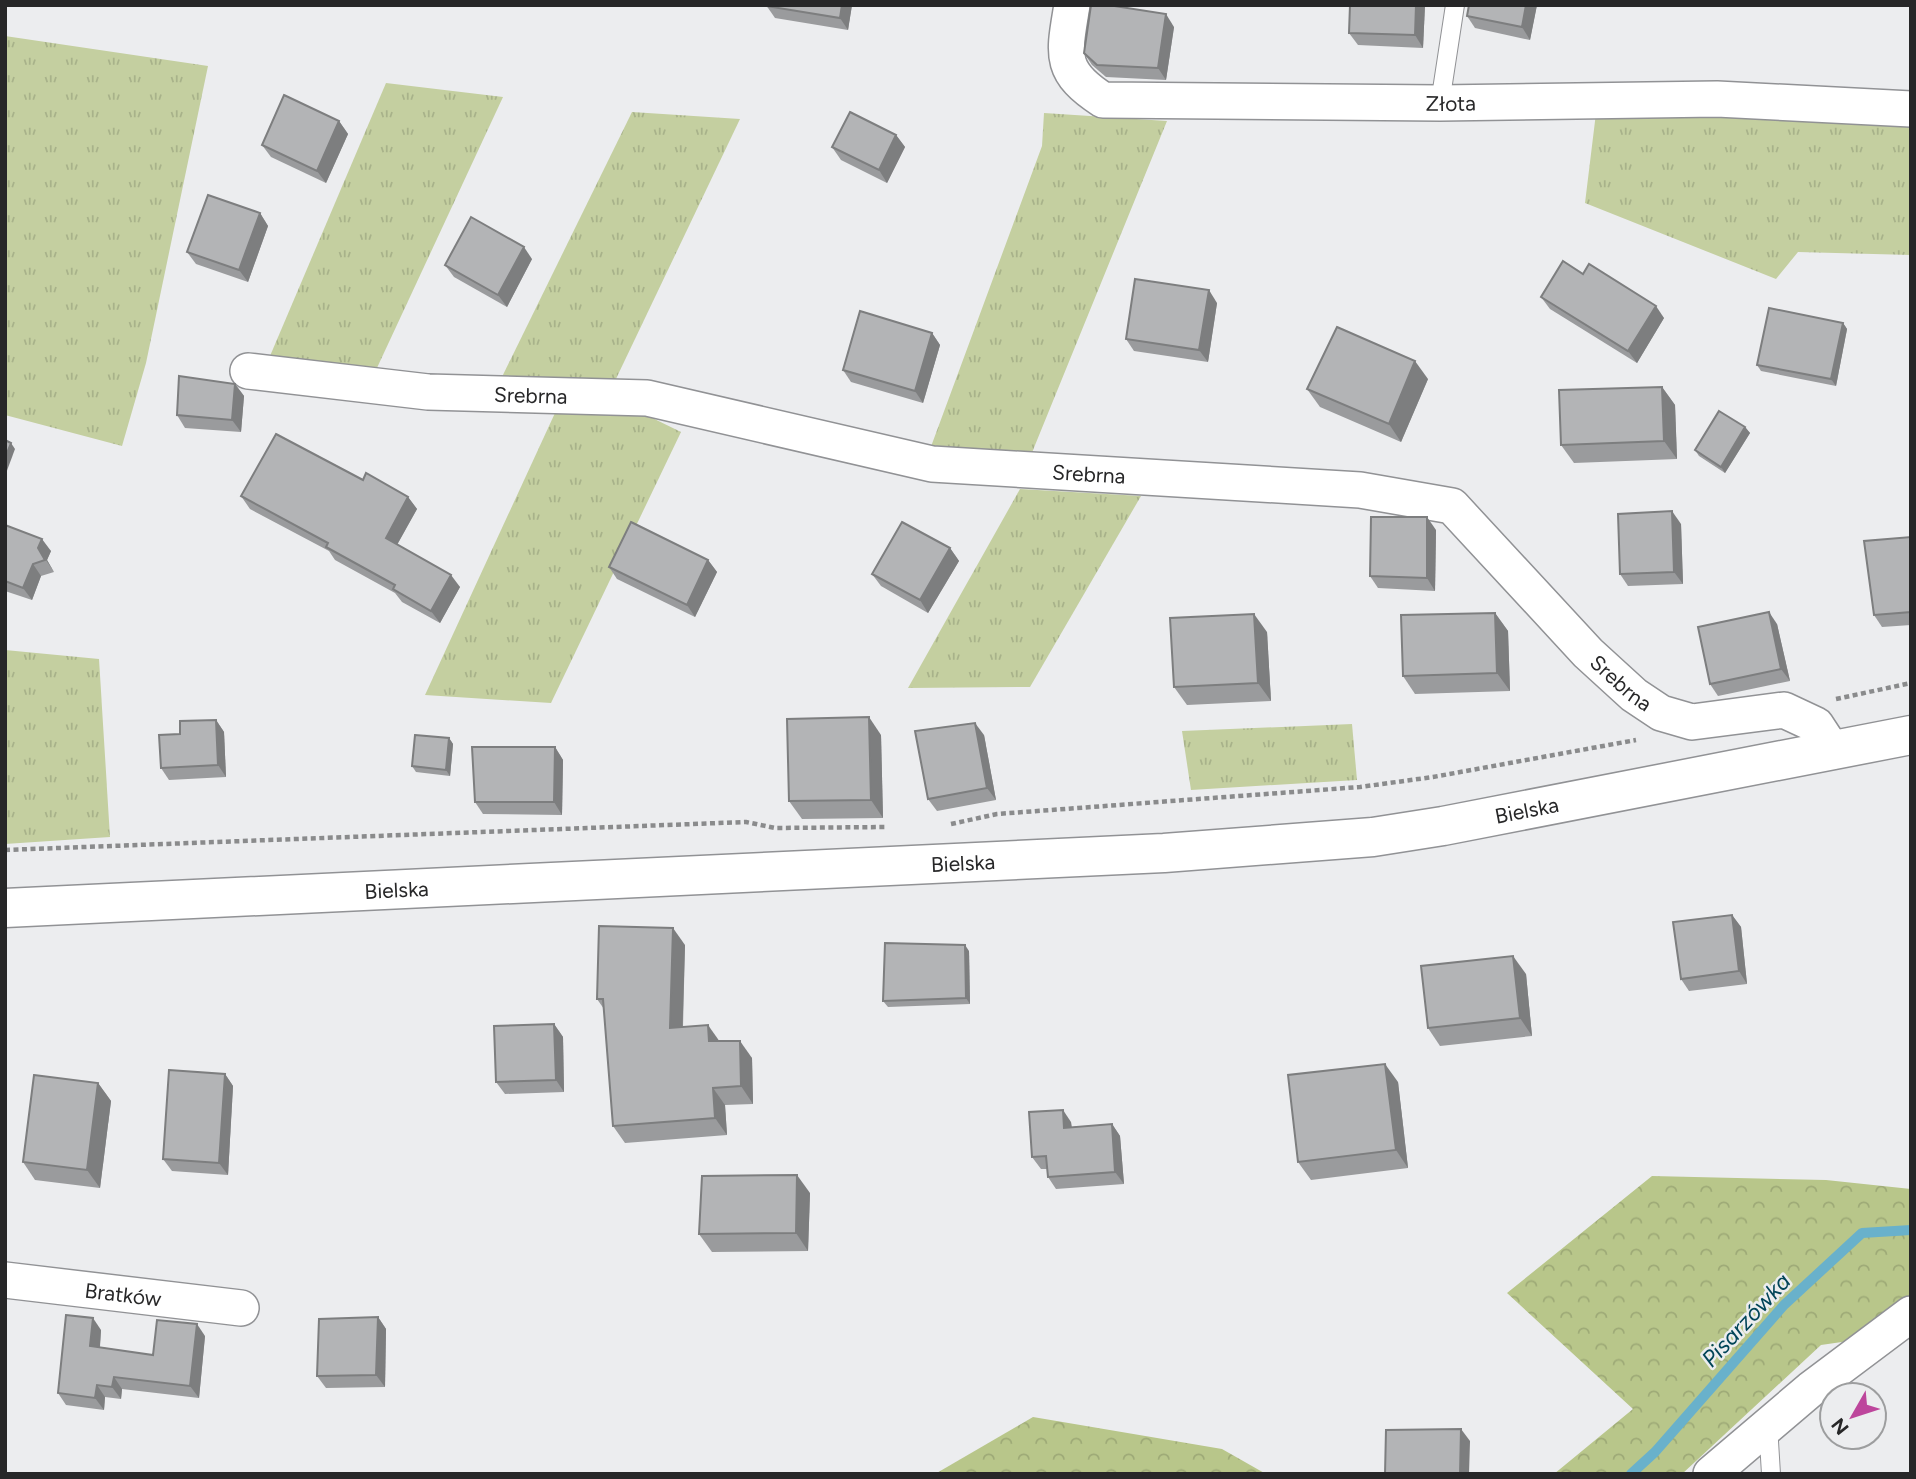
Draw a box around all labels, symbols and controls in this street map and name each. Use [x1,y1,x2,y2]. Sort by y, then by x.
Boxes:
street label: Złota [1426,90,1476,116]
street label: Srebrna [494,381,568,408]
street label: Srebrna [1052,459,1126,488]
street label: Srebrna [1586,649,1657,716]
street label: Bielska [1493,791,1561,828]
street label: Bielska [930,849,996,877]
street label: Bielska [364,875,429,903]
water label: Pisarzówka [1696,1267,1796,1373]
street label: Bratków [83,1277,163,1311]
north arrow [1818,1381,1888,1451]
text: N [1827,1413,1854,1439]

